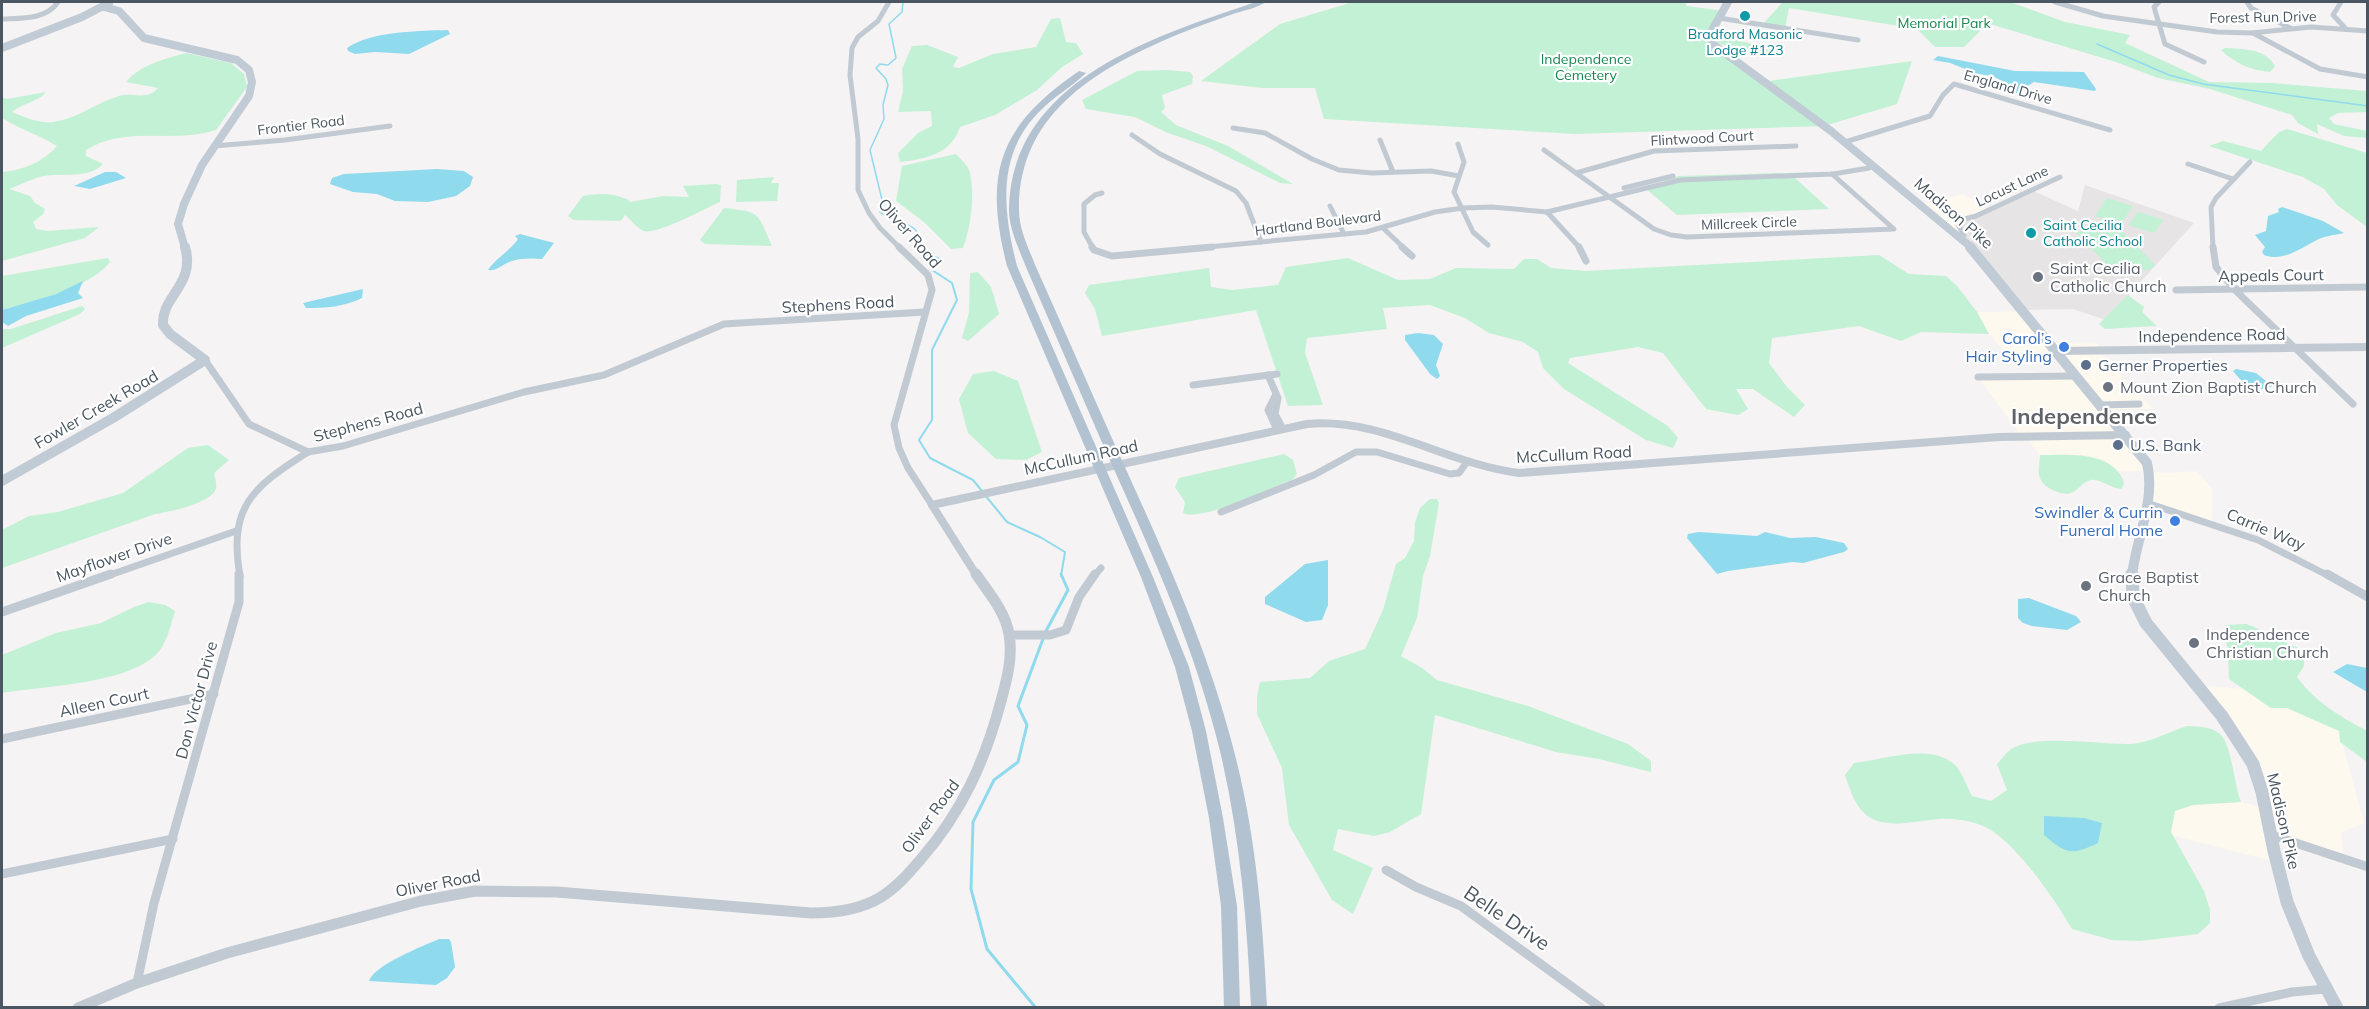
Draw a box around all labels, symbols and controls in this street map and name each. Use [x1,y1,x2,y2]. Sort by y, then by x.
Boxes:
street label: Forest Run Drive [2209,7,2317,27]
marker: Bradford Masonic Lodge #123 [1738,9,1752,23]
park label: Memorial Park [1897,14,1991,32]
place label: Bradford Masonic Lodge #123 [1688,25,1802,59]
park label: Independence Cemetery [1541,50,1631,84]
street label: England Drive [1962,66,2054,108]
street label: Frontier Road [256,111,346,139]
street label: Flintwood Court [1650,126,1754,150]
street label: Locust Lane [1973,161,2051,211]
street label: Madison Pike [1910,173,1998,253]
street label: Oliver Road [874,194,946,272]
street label: Hartland Boulevard [1254,206,1382,240]
street label: Millcreek Circle [1701,212,1797,234]
place label: Saint Cecilia Catholic School [2043,216,2142,250]
marker: Saint Cecilia Catholic School [2024,226,2038,240]
place label: Saint Cecilia Catholic Church [2050,258,2167,296]
street label: Appeals Court [2218,264,2324,286]
marker: Saint Cecilia Catholic Church [2031,270,2045,284]
street label: Stephens Road [781,291,895,317]
street label: Independence Road [2138,324,2286,346]
place label: Carol’s Hair Styling [1966,328,2052,366]
marker: Carol’s Hair Styling [2057,340,2071,354]
place label: Gerner Properties [2098,355,2228,375]
marker: Gerner Properties [2079,358,2093,372]
street label: Fowler Creek Road [30,365,162,453]
place label: Mount Zion Baptist Church [2120,377,2317,397]
marker: Mount Zion Baptist Church [2101,380,2115,394]
street label: Stephens Road [311,398,425,446]
district label: Independence [2011,402,2157,430]
street label: McCullum Road [1022,435,1140,479]
place label: U.S. Bank [2130,435,2202,455]
marker: U.S. Bank [2111,438,2125,452]
street label: McCullum Road [1516,441,1632,467]
place label: Swindler & Currin Funeral Home [2034,502,2163,540]
street label: Carrie Way [2224,503,2309,555]
marker: Swindler & Currin Funeral Home [2168,514,2182,528]
street label: Mayflower Drive [53,528,175,586]
place label: Grace Baptist Church [2098,567,2199,605]
marker: Grace Baptist Church [2079,579,2093,593]
place label: Independence Christian Church [2206,624,2329,662]
marker: Independence Christian Church [2187,636,2201,650]
street label: Don Victor Drive [171,639,221,761]
street label: Alleen Court [57,683,151,721]
street label: Madison Pike [2263,771,2305,871]
street label: Oliver Road [897,775,963,857]
street label: Oliver Road [394,865,482,901]
street label: Belle Drive [1459,880,1555,955]

